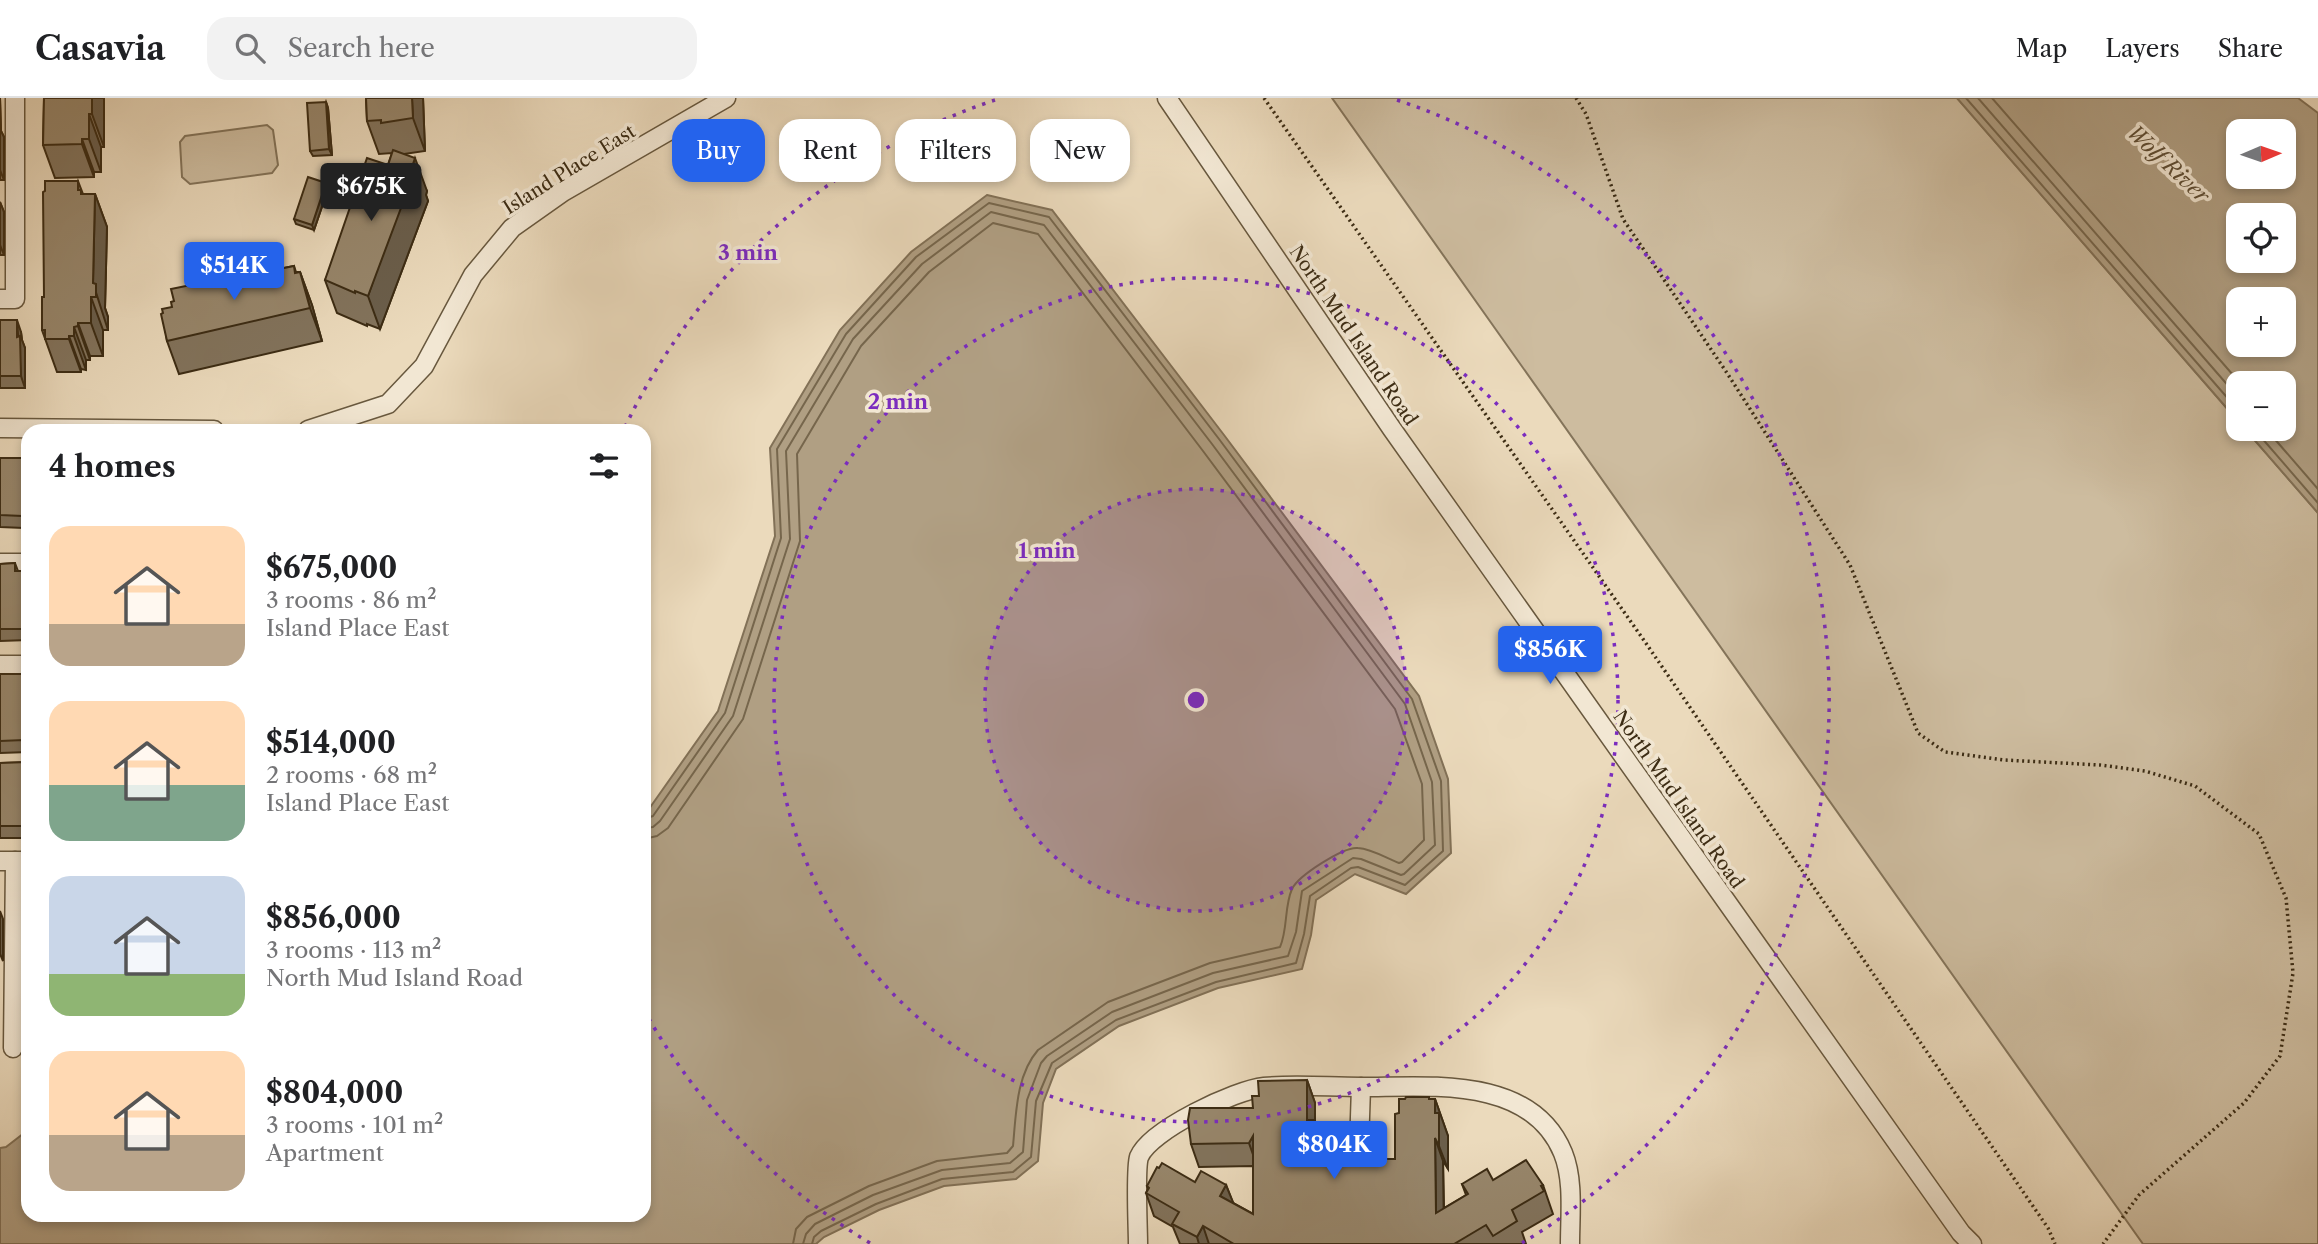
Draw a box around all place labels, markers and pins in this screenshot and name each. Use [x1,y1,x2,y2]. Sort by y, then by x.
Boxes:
pin: $675K [322,164,420,223]
pin: $514K [185,242,283,302]
pin: $856K [1501,626,1599,686]
centre of rings [1184,688,1208,712]
pin: $804K [1285,1122,1383,1181]

